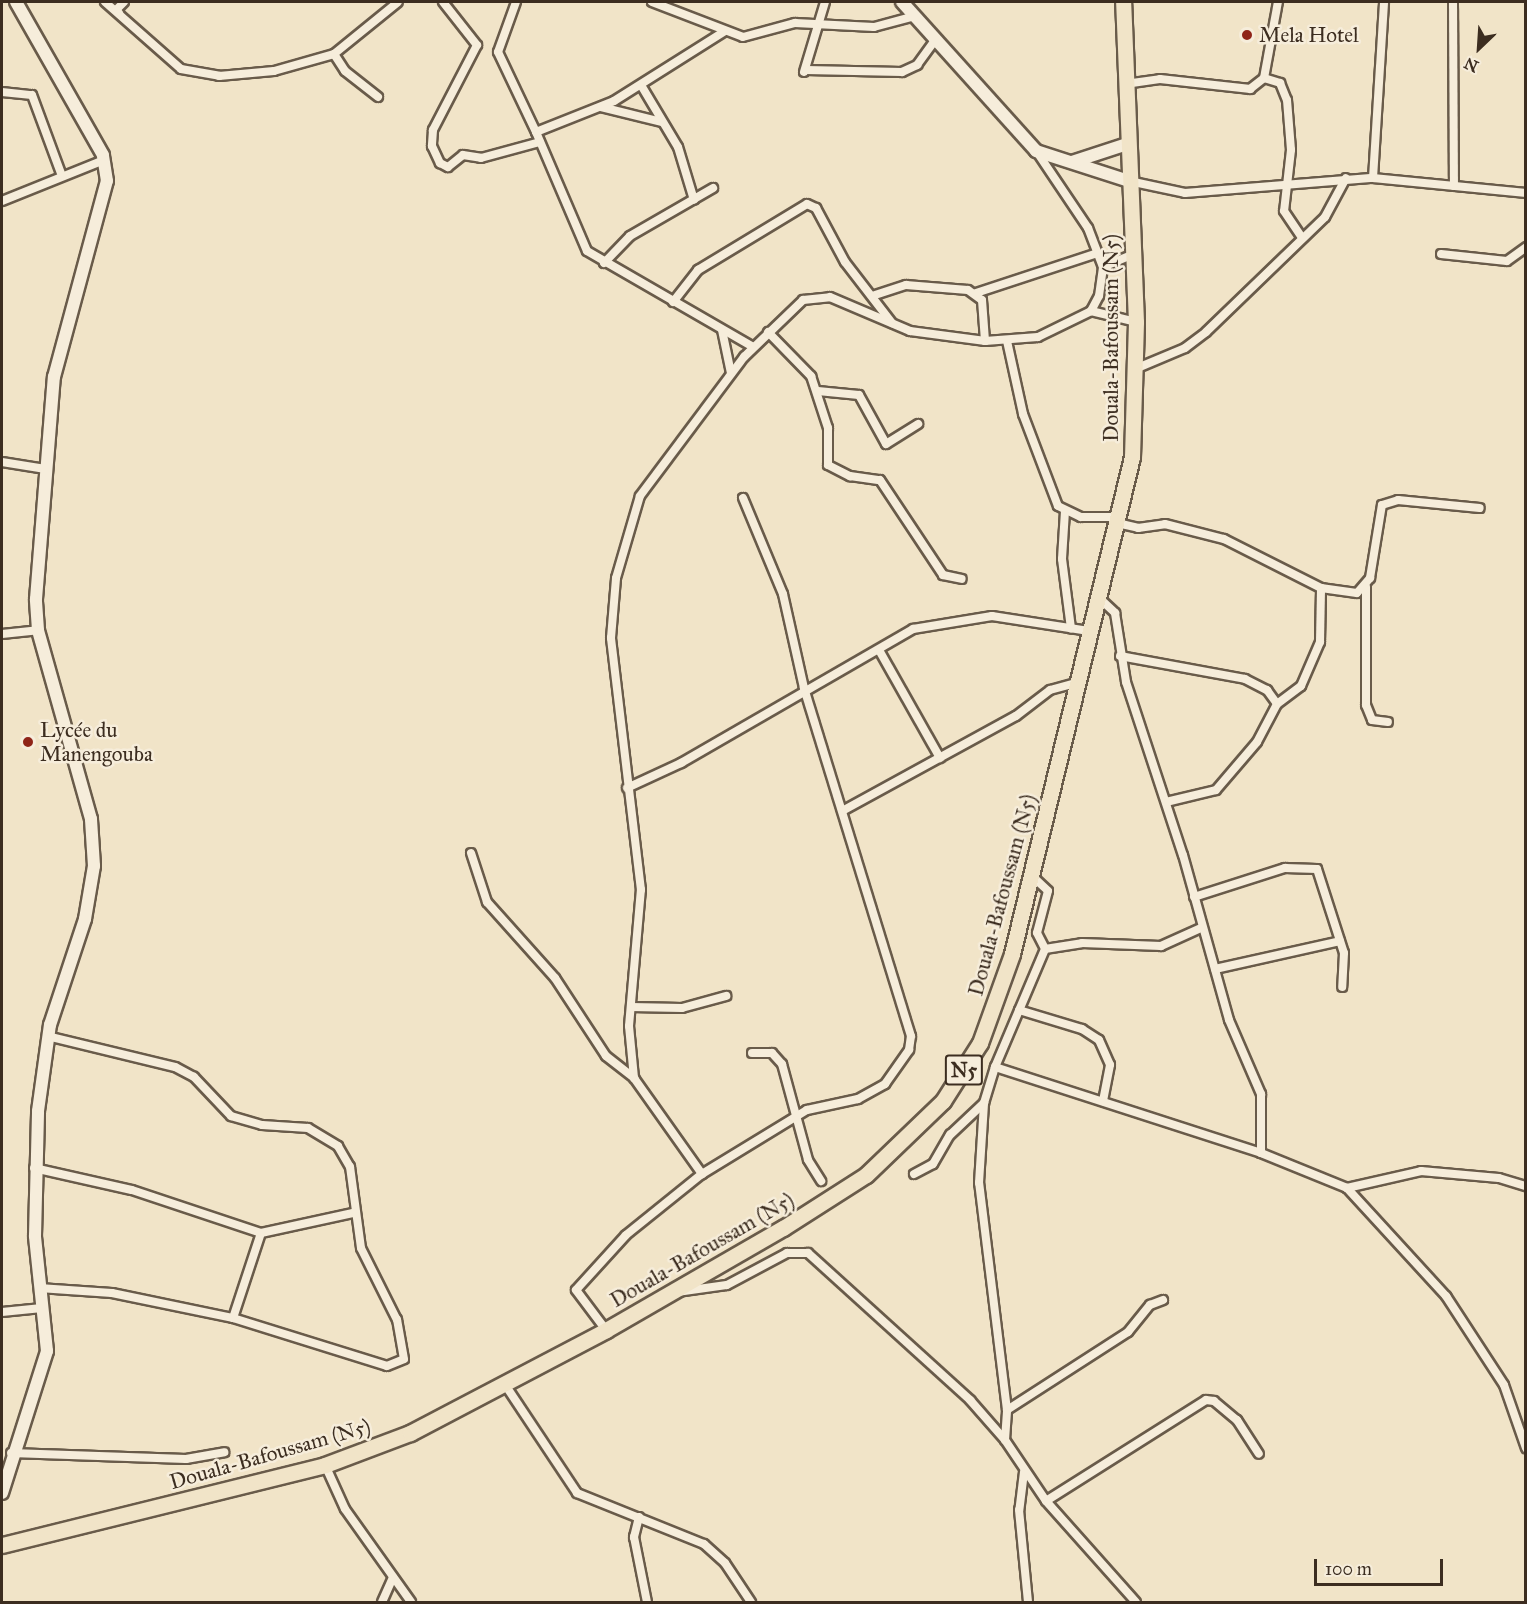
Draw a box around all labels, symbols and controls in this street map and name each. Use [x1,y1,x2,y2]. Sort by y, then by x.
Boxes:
north arrow [1449,18,1509,78]
place label: Mela Hotel [1259,22,1359,48]
marker: Mela Hotel [1240,28,1254,42]
text: N [1461,53,1481,76]
street label: Douala-Bafoussam (N5) [1098,234,1124,442]
place label: Lycée du Manengouba [40,717,153,767]
marker: Lycée du Manengouba [21,735,35,749]
street label: Douala-Bafoussam (N5) [963,791,1041,999]
road number: N5 [944,1053,984,1087]
street label: Douala-Bafoussam (N5) [606,1187,798,1313]
street label: Douala-Bafoussam (N5) [167,1413,373,1495]
scale bar [1317,1547,1446,1585]
text: 100 m [1325,1558,1372,1580]

